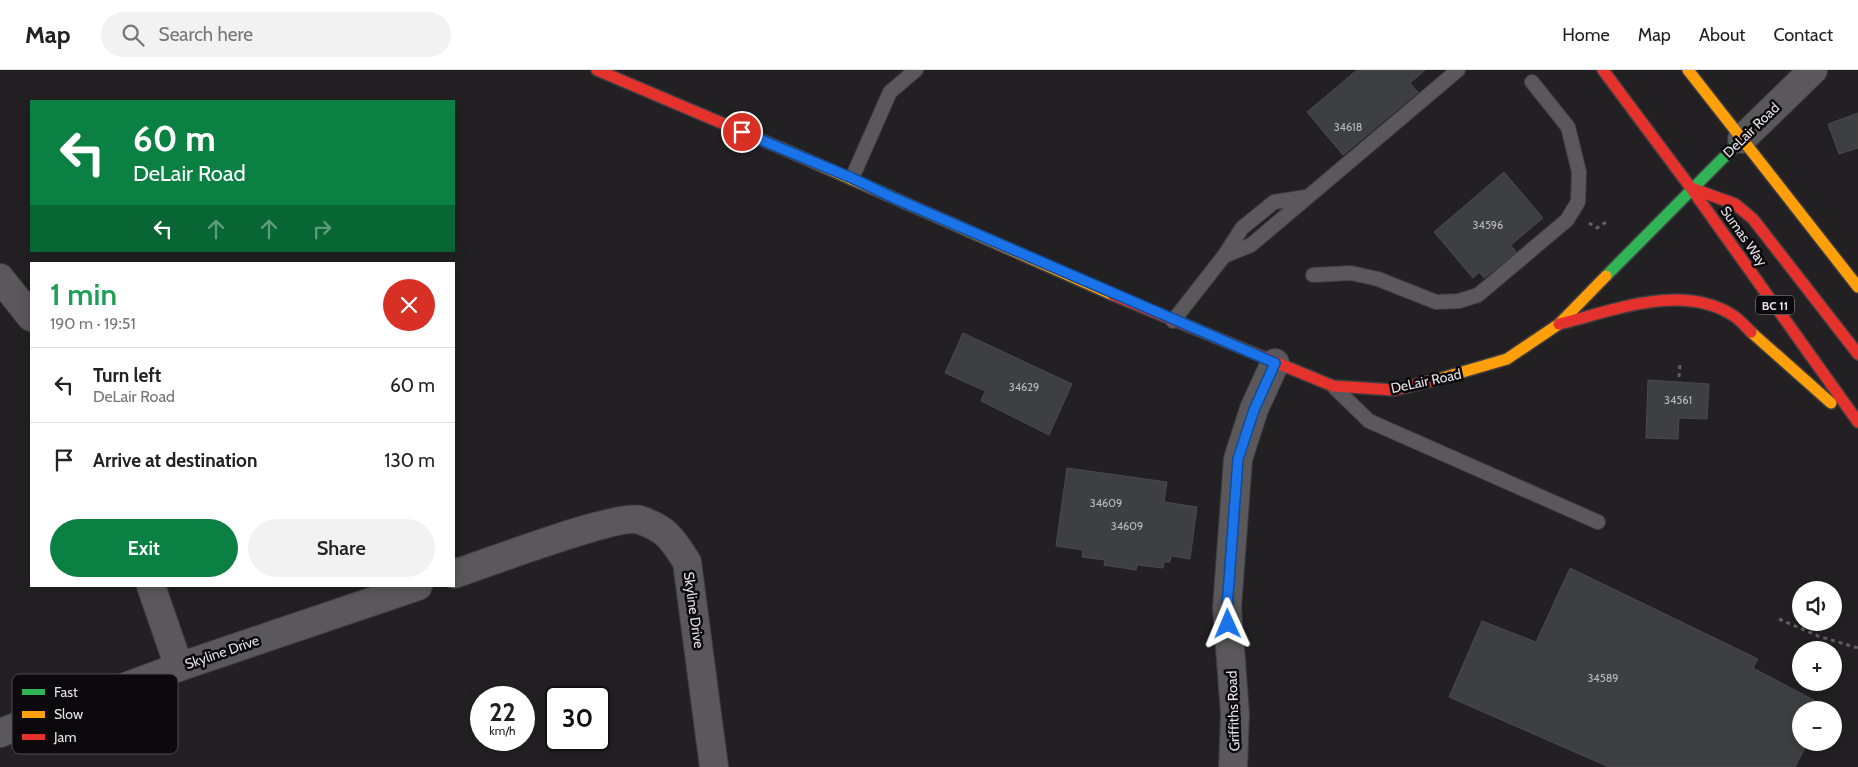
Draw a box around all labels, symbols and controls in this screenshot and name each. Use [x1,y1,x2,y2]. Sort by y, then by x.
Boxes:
search box [101,12,451,57]
text: Map [25,20,71,49]
icon: search [119,21,147,49]
text: Search here [159,23,253,46]
text: Home [1562,24,1610,46]
text: Map [1638,24,1671,46]
text: About [1699,24,1745,46]
text: Contact [1773,24,1833,46]
street label: DeLair Road [1719,99,1783,161]
pin [721,111,763,153]
text: 60 m [133,117,216,160]
icon: arrive [728,118,756,146]
icon: left [50,120,115,185]
house number: 34618 [1334,120,1362,134]
text: DeLair Road [133,160,246,187]
street label: Sumas Way [1717,202,1771,270]
icon: left [149,215,177,243]
icon: ahead [202,215,230,243]
icon: ahead [255,215,283,243]
icon: right [308,215,336,243]
house number: 34596 [1473,218,1503,232]
text: 1 min [50,276,117,313]
button: close [383,279,435,331]
road number: BC 11 [1756,296,1794,314]
text: 190 m · 19:51 [50,314,136,333]
text: Turn left [93,364,161,387]
street label: DeLair Road [1389,365,1463,397]
icon: left [50,371,78,399]
text: 60 m [390,374,435,397]
house number: 34629 [1009,380,1039,394]
text: DeLair Road [93,387,175,406]
house number: 34561 [1664,393,1692,407]
icon: arrive [50,446,78,474]
text: Arrive at destination [93,449,257,472]
text: 130 m [384,449,435,472]
house number: 34609 [1090,496,1122,510]
button: Exit [50,519,238,577]
button: Share [248,519,435,577]
house number: 34609 [1111,519,1143,533]
street label: Skyline Drive [680,570,708,650]
map controls [1792,581,1842,751]
button: sound [1792,581,1842,631]
position arrow [1201,597,1253,649]
street label: Skyline Drive [183,631,261,673]
button: + [1792,641,1842,691]
street label: Griffiths Road [1223,670,1243,752]
house number: 34589 [1587,671,1619,685]
legend [12,674,178,754]
text: Fast [54,683,78,701]
speed limit sign: 30 [545,686,610,751]
text: 22 [489,697,516,727]
button: − [1792,701,1842,751]
text: Slow [54,705,83,723]
text: km/h [489,723,516,738]
text: Jam [53,728,76,746]

